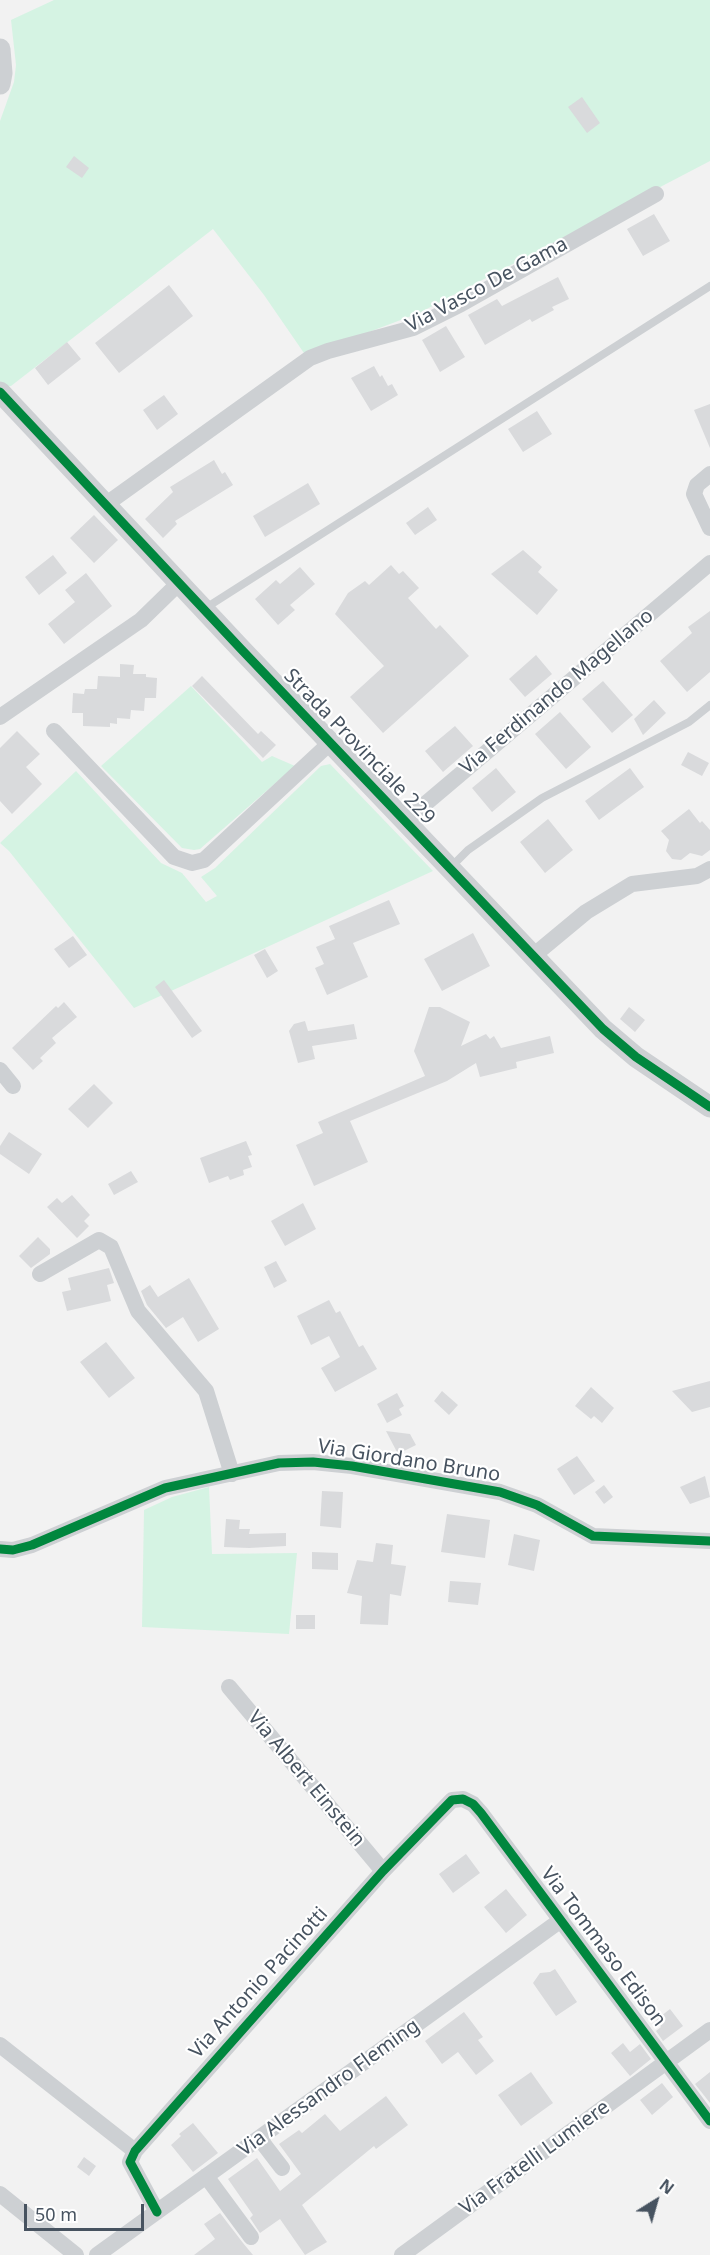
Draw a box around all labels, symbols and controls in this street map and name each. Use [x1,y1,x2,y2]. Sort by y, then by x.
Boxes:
street label: Via Vasco De Gama [402,232,572,338]
street label: Via Ferdinando Magellano [455,604,659,780]
street label: Strada Provinciale 229 [278,664,440,830]
street label: Via Giordano Bruno [316,1435,502,1487]
street label: Via Albert Einstein [242,1706,370,1852]
street label: Via Tommaso Edison [535,1863,671,2031]
street label: Via Antonio Pacinotti [185,1903,333,2063]
street label: Via Alessandro Fleming [234,2014,424,2162]
street label: Via Fratelli Lumiere [455,2096,615,2220]
north arrow [626,2171,686,2231]
text: N [655,2174,679,2199]
scale bar [27,2192,147,2230]
text: 50 m [35,2202,77,2226]

